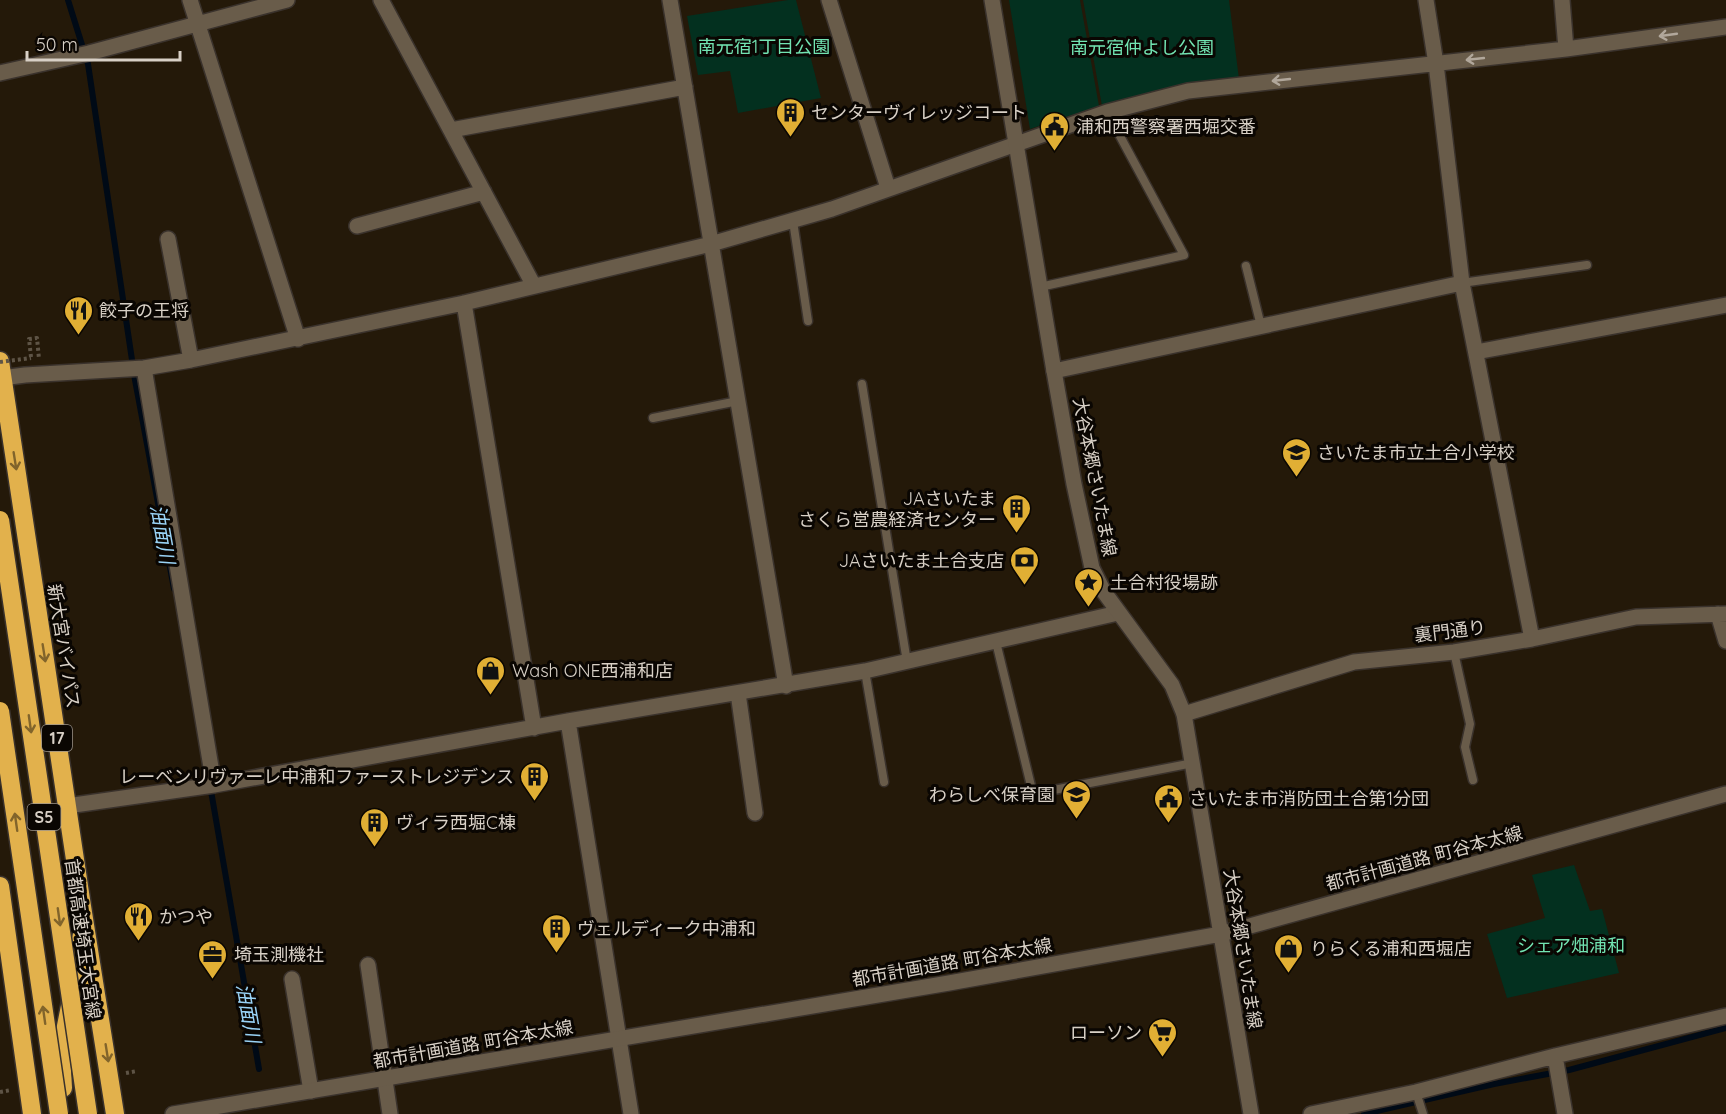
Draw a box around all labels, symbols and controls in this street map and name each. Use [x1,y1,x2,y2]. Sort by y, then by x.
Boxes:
scale bar [27,24,180,62]
one-way arrow [1659,29,1678,40]
text: 50 m [36,33,78,56]
park label: 南元宿1丁目公園 [698,35,830,58]
park label: 南元宿仲よし公園 [1070,36,1214,59]
one-way arrow [1465,54,1485,65]
one-way arrow [1271,75,1291,86]
building icon: センターヴィレッジコート [774,96,806,138]
place label: センターヴィレッジコート [811,101,1027,124]
public building icon: 浦和西警察署西堀交番 [1039,110,1071,152]
place label: 浦和西警察署西堀交番 [1076,115,1256,138]
restaurant icon: 餃子の王将 [62,294,94,336]
place label: 餃子の王将 [99,299,189,322]
street label: 大谷本郷さいたま線 [1068,396,1122,558]
school or university icon: さいたま市立土合小学校 [1280,436,1312,478]
place label: さいたま市立土合小学校 [1317,441,1514,464]
one-way arrow [9,450,20,470]
place label: JAさいたま さくら営農経済センター [798,487,996,531]
building icon: JAさいたま さくら営農経済センター [1001,492,1033,534]
water label: 油面川 [145,502,181,568]
bank icon: JAさいたま土合支店 [1009,544,1041,586]
place label: JAさいたま土合支店 [839,549,1004,572]
place icon: 土合村役場跡 [1073,566,1105,608]
place label: 土合村役場跡 [1110,571,1218,594]
street label: 新大宮バイパス [43,582,85,710]
street label: 裏門通り [1413,615,1487,647]
one-way arrow [39,643,50,663]
shop icon: Wash ONE西浦和店 [475,654,507,696]
place label: Wash ONE西浦和店 [512,659,673,682]
one-way arrow [25,713,36,733]
road number: 17 [42,725,72,751]
building icon: レーベンリヴァーレ中浦和ファーストレジデンス [519,760,551,802]
place label: レーベンリヴァーレ中浦和ファーストレジデンス [119,765,514,788]
school or university icon: わらしべ保育園 [1060,778,1092,820]
public building icon: さいたま市消防団土合第1分団 [1152,782,1184,824]
place label: わらしべ保育園 [929,783,1055,806]
place label: さいたま市消防団土合第1分団 [1189,787,1429,810]
road number: S5 [28,804,60,830]
building icon: ヴィラ西堀C棟 [359,806,391,848]
place label: ヴィラ西堀C棟 [396,811,516,834]
one-way arrow [11,812,22,832]
street label: 都市計画道路 町谷本太線 [1323,821,1525,895]
street label: 首都高速埼玉大宮線 [60,857,106,1021]
street label: 大谷本郷さいたま線 [1219,867,1267,1031]
restaurant icon: かつや [122,900,154,942]
place label: かつや [159,905,213,928]
one-way arrow [53,906,64,926]
building icon: ヴェルディーク中浦和 [540,912,572,954]
place label: ヴェルディーク中浦和 [577,917,756,940]
shop icon: りらくる浦和西堀店 [1273,932,1305,974]
street label: 都市計画道路 町谷本太線 [850,933,1054,991]
park label: シェア畑浦和 [1517,934,1625,957]
place label: りらくる浦和西堀店 [1310,937,1472,960]
office icon: 埼玉測機社 [197,938,229,980]
place label: 埼玉測機社 [234,943,324,966]
water label: 油面川 [231,981,267,1047]
one-way arrow [39,1005,50,1025]
street label: 都市計画道路 町谷本太線 [371,1015,575,1073]
supermarket icon: ローソン [1147,1016,1179,1058]
place label: ローソン [1070,1021,1142,1044]
one-way arrow [101,1043,112,1063]

